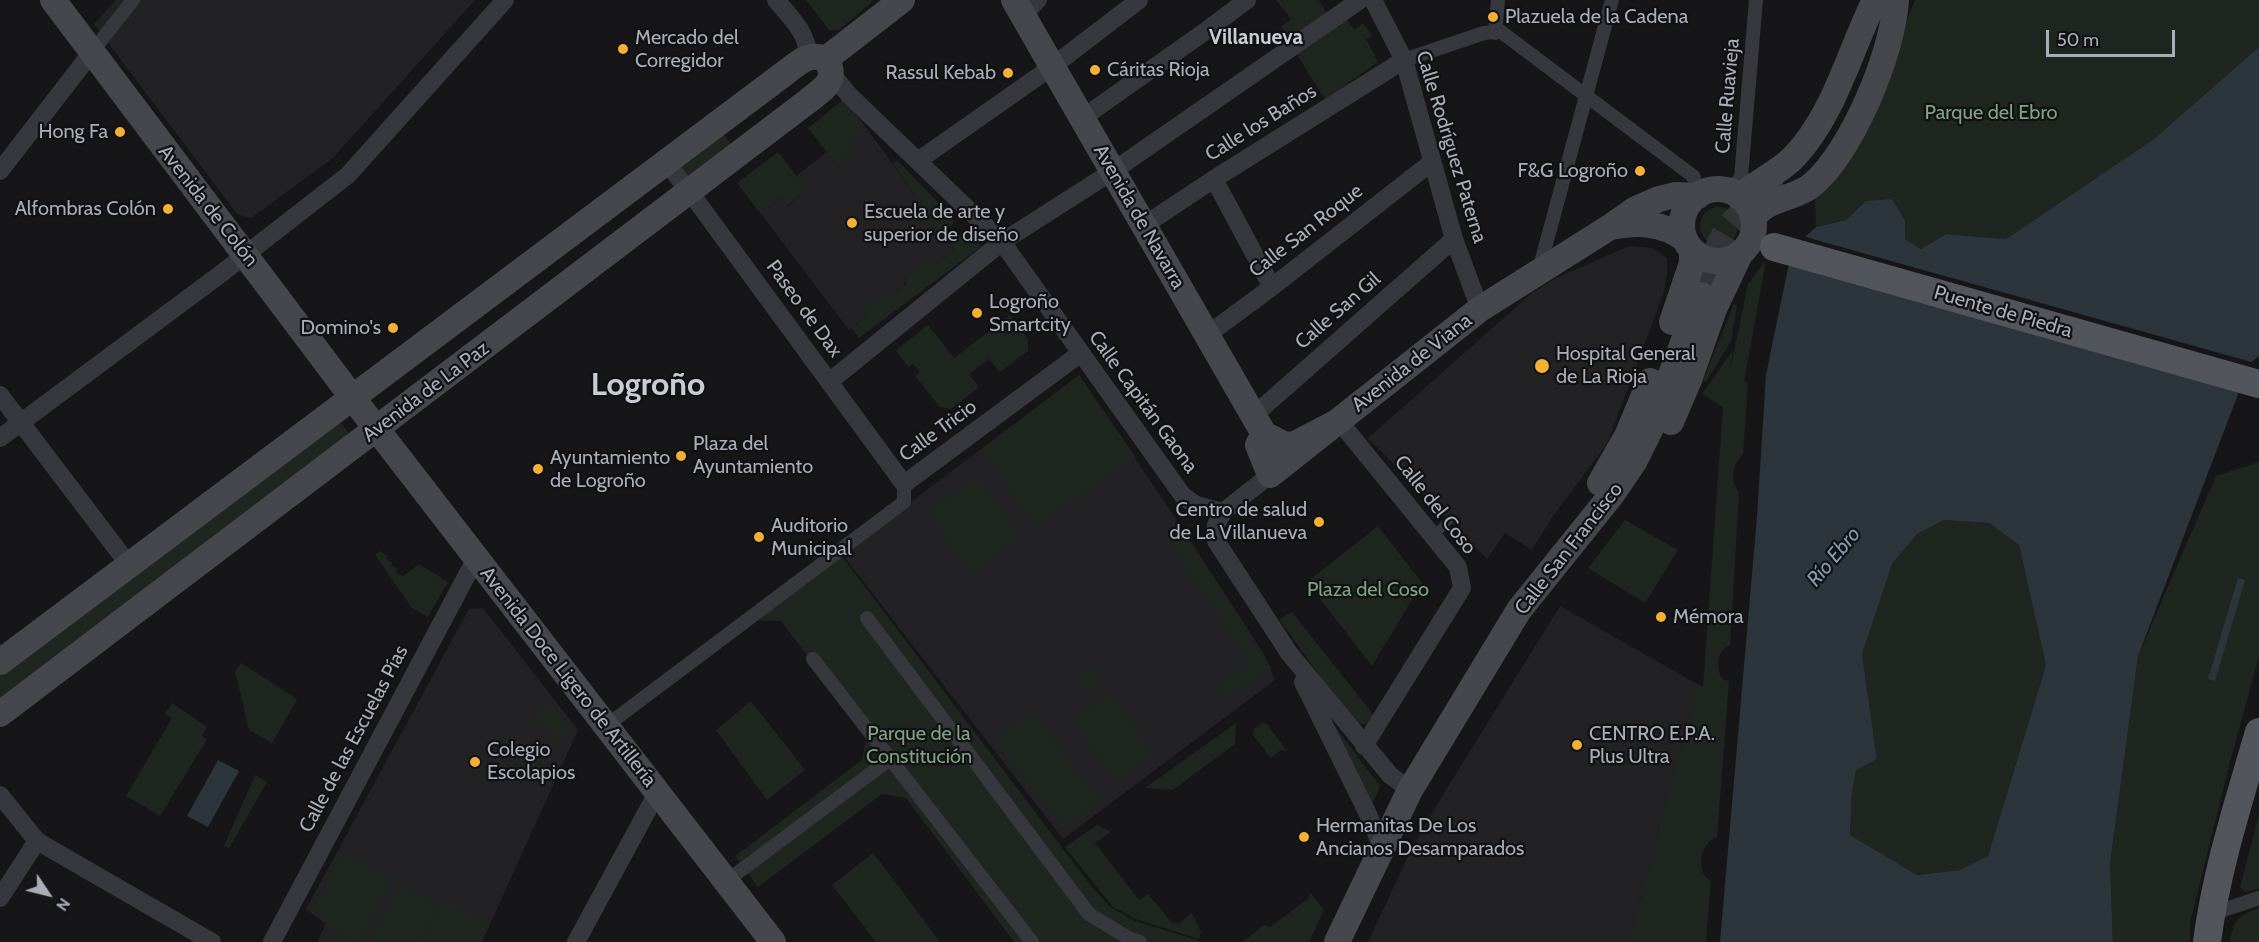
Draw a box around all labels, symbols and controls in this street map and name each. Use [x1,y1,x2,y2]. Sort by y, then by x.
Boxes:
place label: Plazuela de la Cadena [1505,5,1688,29]
marker: Plazuela de la Cadena [1486,10,1500,24]
scale bar [2049,18,2178,56]
district label: Villanueva [1209,25,1303,51]
place label: Mercado del Corregidor [635,26,739,73]
text: 50 m [2057,29,2099,51]
street label: Calle Ruavieja [1711,37,1745,155]
marker: Mercado del Corregidor [616,42,630,56]
street label: Calle Rodríguez Paterna [1410,48,1492,246]
place label: Cáritas Rioja [1107,58,1210,82]
place label: Rassul Kebab [886,61,996,85]
marker: Cáritas Rioja [1088,63,1102,77]
marker: Rassul Kebab [1001,66,1015,80]
street label: Calle los Baños [1201,79,1321,167]
park label: Parque del Ebro [1925,101,2057,125]
place label: Hong Fa [39,120,108,144]
marker: Hong Fa [113,125,127,139]
street label: Avenida de Colón [153,140,263,272]
street label: Avenida de Navarra [1088,141,1190,293]
place label: F&G Logroño [1518,159,1628,183]
marker: F&G Logroño [1633,164,1647,178]
street label: Calle San Roque [1244,179,1368,283]
place label: Alfombras Colón [15,197,156,221]
place label: Escuela de arte y superior de diseño [864,200,1018,247]
marker: Alfombras Colón [161,202,175,216]
marker: Escuela de arte y superior de diseño [845,216,859,230]
street label: Paseo de Dax [761,256,847,362]
street label: Calle San Gil [1290,267,1386,355]
street label: Puente de Piedra [1931,281,2075,343]
place label: Logroño Smartcity [989,290,1071,337]
marker: Logroño Smartcity [970,306,984,320]
street label: Avenida de Viana [1347,309,1477,417]
place label: Domino's [301,316,381,340]
marker: Domino's [386,321,400,335]
street label: Calle Capitán Gaona [1083,326,1203,478]
street label: Avenida de La Paz [358,337,494,447]
place label: Hospital General de La Rioja [1556,342,1696,389]
marker: Hospital General de La Rioja [1533,357,1551,375]
district label: Logroño [591,367,705,405]
street label: Calle Tricio [895,395,981,467]
place label: Plaza del Ayuntamiento [693,432,813,479]
place label: Ayuntamiento de Logroño [550,446,670,493]
marker: Plaza del Ayuntamiento [674,449,688,463]
street label: Calle del Coso [1389,451,1481,559]
marker: Ayuntamiento de Logroño [531,462,545,476]
street label: Calle San Francisco [1510,478,1628,620]
place label: Centro de salud de La Villanueva [1170,498,1307,545]
place label: Auditorio Municipal [771,514,852,561]
marker: Centro de salud de La Villanueva [1312,515,1326,529]
water label: Río Ebro [1802,522,1866,592]
marker: Auditorio Municipal [752,530,766,544]
street label: Avenida Doce Ligero de Artillería [475,562,661,792]
park label: Plaza del Coso [1307,578,1429,602]
place label: Mémora [1673,605,1744,629]
marker: Mémora [1654,610,1668,624]
street label: Calle de las Escuelas Pías [294,641,414,837]
park label: Parque de la Constitución [866,722,972,769]
place label: CENTRO E.P.A. Plus Ultra [1589,722,1715,769]
place label: Colegio Escolapios [487,738,575,785]
marker: CENTRO E.P.A. Plus Ultra [1570,738,1584,752]
marker: Colegio Escolapios [468,755,482,769]
place label: Hermanitas De Los Ancianos Desamparados [1316,814,1524,861]
marker: Hermanitas De Los Ancianos Desamparados [1297,830,1311,844]
north arrow [18,864,78,924]
text: N [52,895,74,915]

